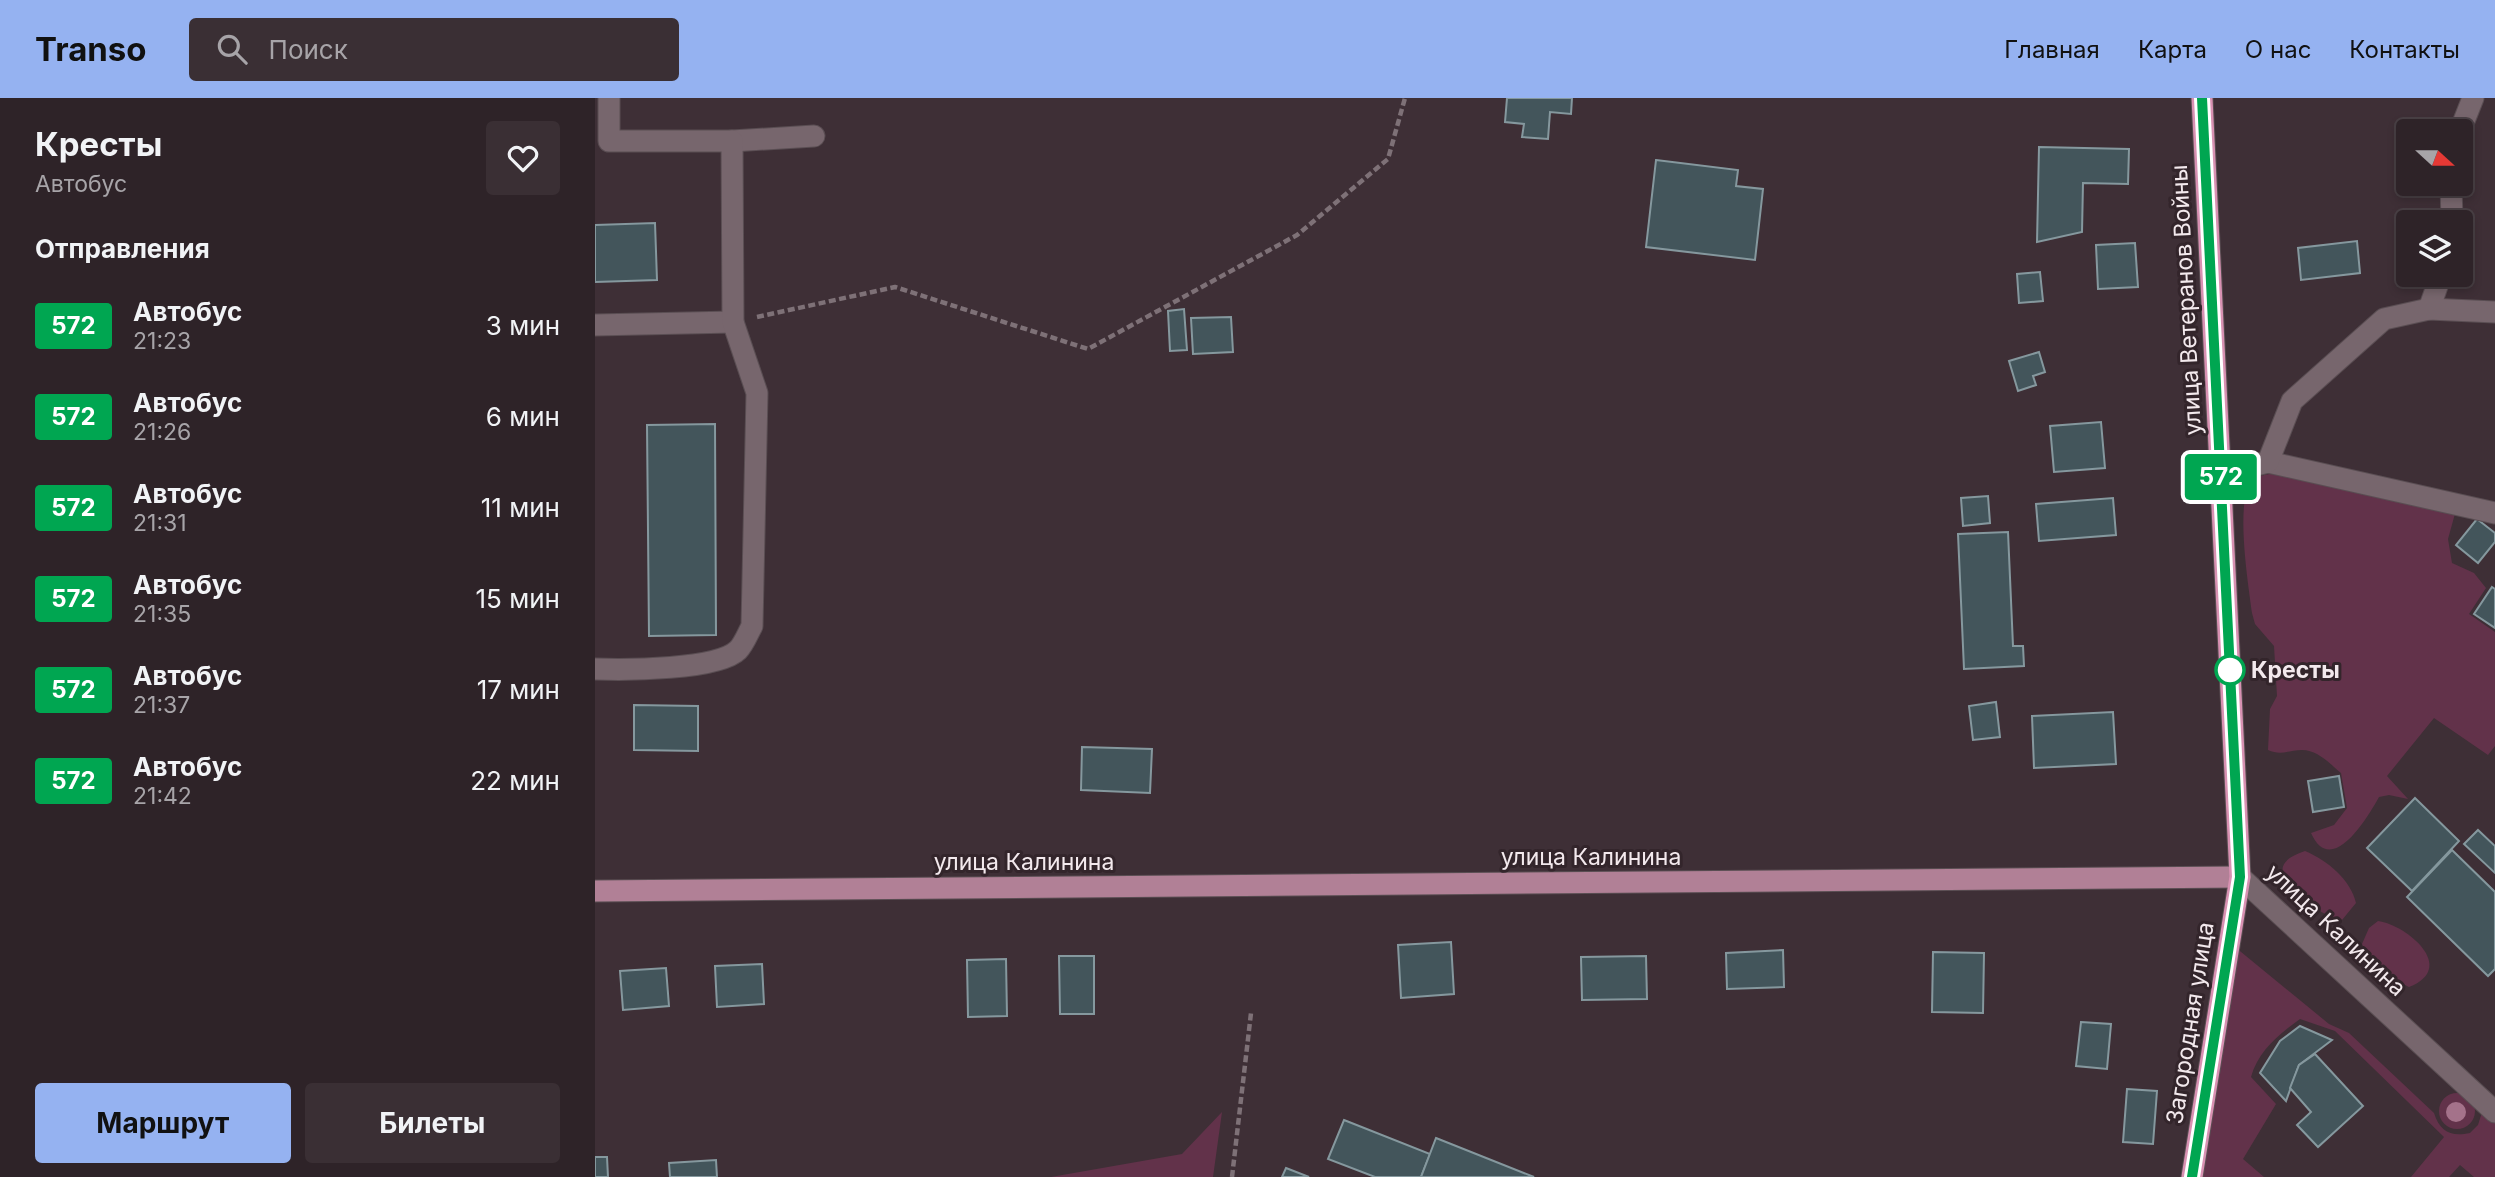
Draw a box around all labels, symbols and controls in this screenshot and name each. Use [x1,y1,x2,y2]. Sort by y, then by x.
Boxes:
search box [189,18,679,81]
text: Transo [35,29,147,69]
icon: search [213,30,251,68]
text: Поиск [269,34,348,65]
text: Главная [2004,35,2100,64]
text: Карта [2138,35,2207,64]
text: О нас [2245,35,2311,64]
text: Контакты [2349,35,2460,64]
north arrow [2396,119,2473,196]
map controls [2396,119,2473,287]
button: heart [486,121,560,195]
text: Кресты [35,124,162,164]
street label: улица Ветеранов Войны [2165,164,2207,436]
text: Автобус [35,170,127,198]
button: layers [2396,210,2473,287]
text: Отправления [35,233,210,264]
text: Автобус [133,296,242,327]
text: 3 мин [486,310,560,341]
text: 572 [51,311,96,340]
text: 21:23 [133,327,191,355]
text: Автобус [133,387,242,418]
text: 6 мин [486,401,560,432]
text: 572 [51,402,96,431]
text: 21:26 [133,418,191,446]
line badge: 572 [2181,454,2261,500]
text: 572 [2199,462,2243,491]
text: Автобус [133,478,242,509]
text: 11 мин [481,492,560,523]
text: 572 [51,493,96,522]
text: 21:31 [133,509,187,537]
text: Автобус [133,569,242,600]
text: 15 мин [476,583,560,614]
text: 572 [51,584,96,613]
text: 21:35 [133,600,191,628]
marker: Кресты [2215,655,2245,685]
place label: Кресты [2251,656,2340,684]
text: Автобус [133,660,242,691]
text: 17 мин [477,674,560,705]
text: 572 [51,675,96,704]
text: 21:37 [133,691,190,719]
text: Автобус [133,751,242,782]
text: 22 мин [470,765,560,796]
text: 572 [51,766,96,795]
text: 21:42 [133,782,192,810]
street label: улица Калинина [1501,843,1681,871]
street label: улица Калинина [934,848,1114,876]
street label: улица Калинина [2260,858,2412,1002]
street label: Загородная улица [2160,920,2220,1126]
button: Маршрут [35,1083,291,1163]
button: Билеты [305,1083,560,1163]

